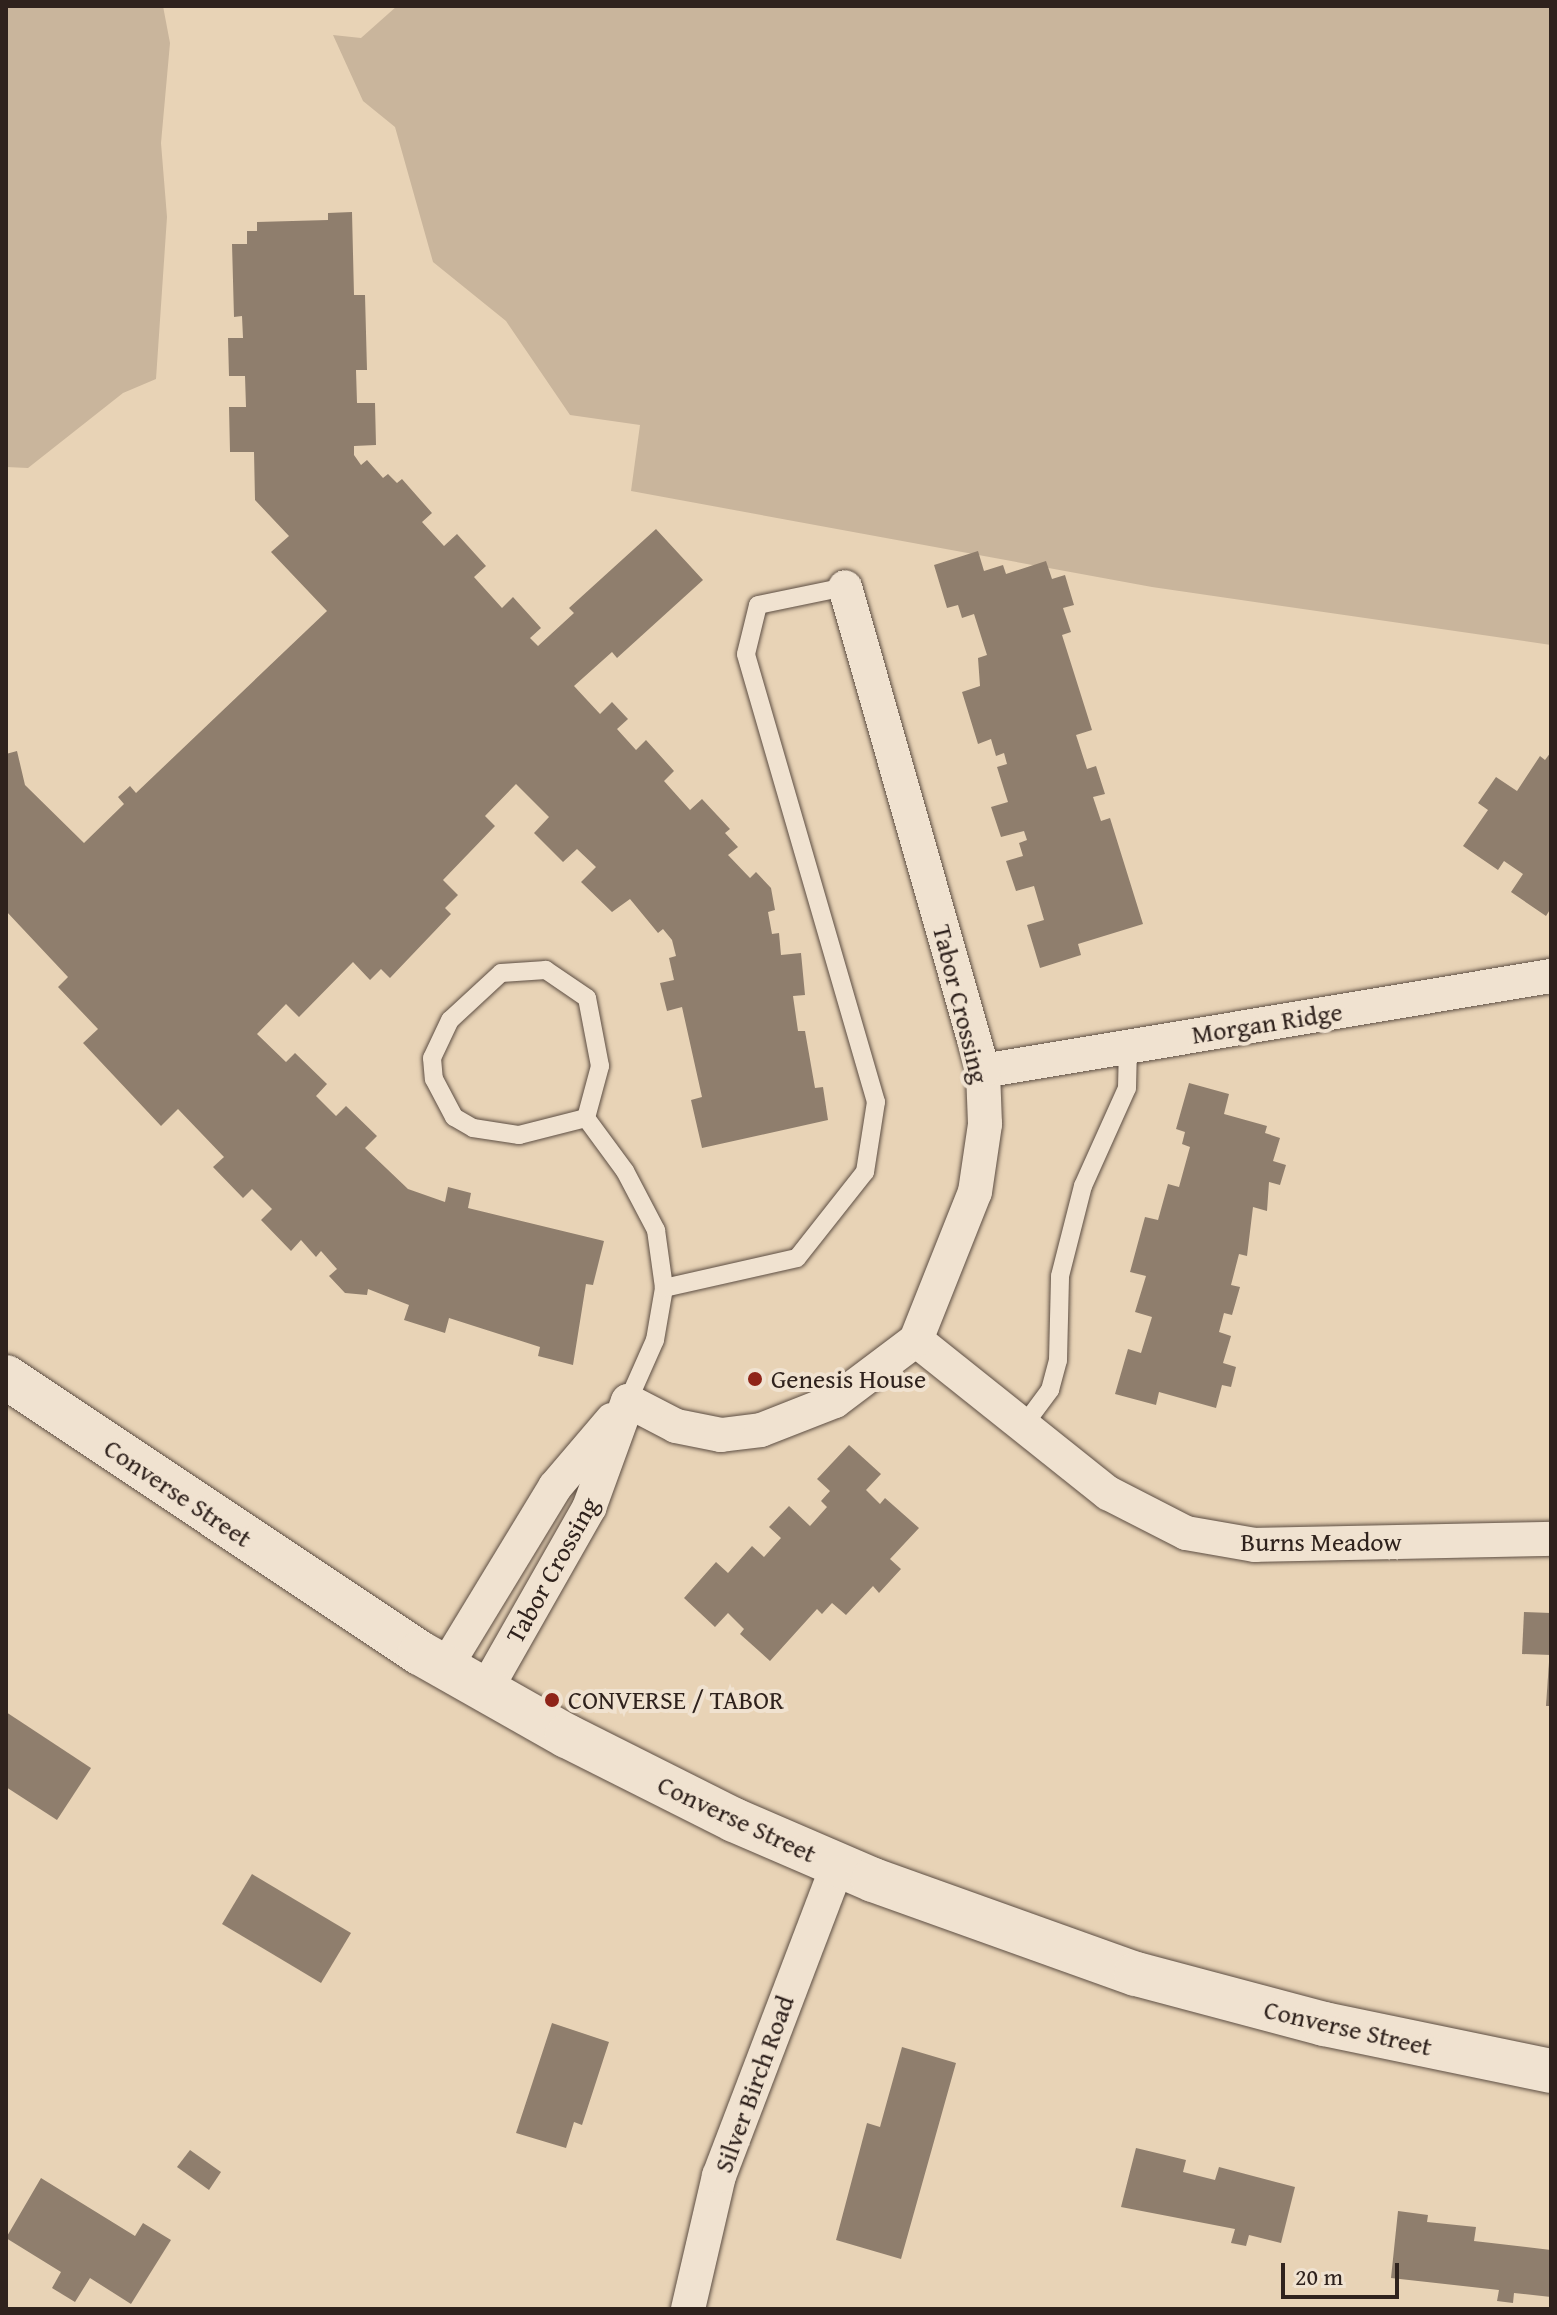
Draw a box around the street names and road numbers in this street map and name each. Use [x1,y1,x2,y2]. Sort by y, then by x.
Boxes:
street label: Tabor Crossing [926,922,996,1086]
street label: Morgan Ridge [1189,996,1345,1050]
street label: Converse Street [98,1432,258,1554]
street label: Tabor Crossing [499,1492,605,1648]
street label: Burns Meadow [1240,1526,1402,1558]
street label: Converse Street [653,1769,821,1869]
street label: Silver Birch Road [707,1991,801,2177]
street label: Converse Street [1261,1994,1435,2062]

